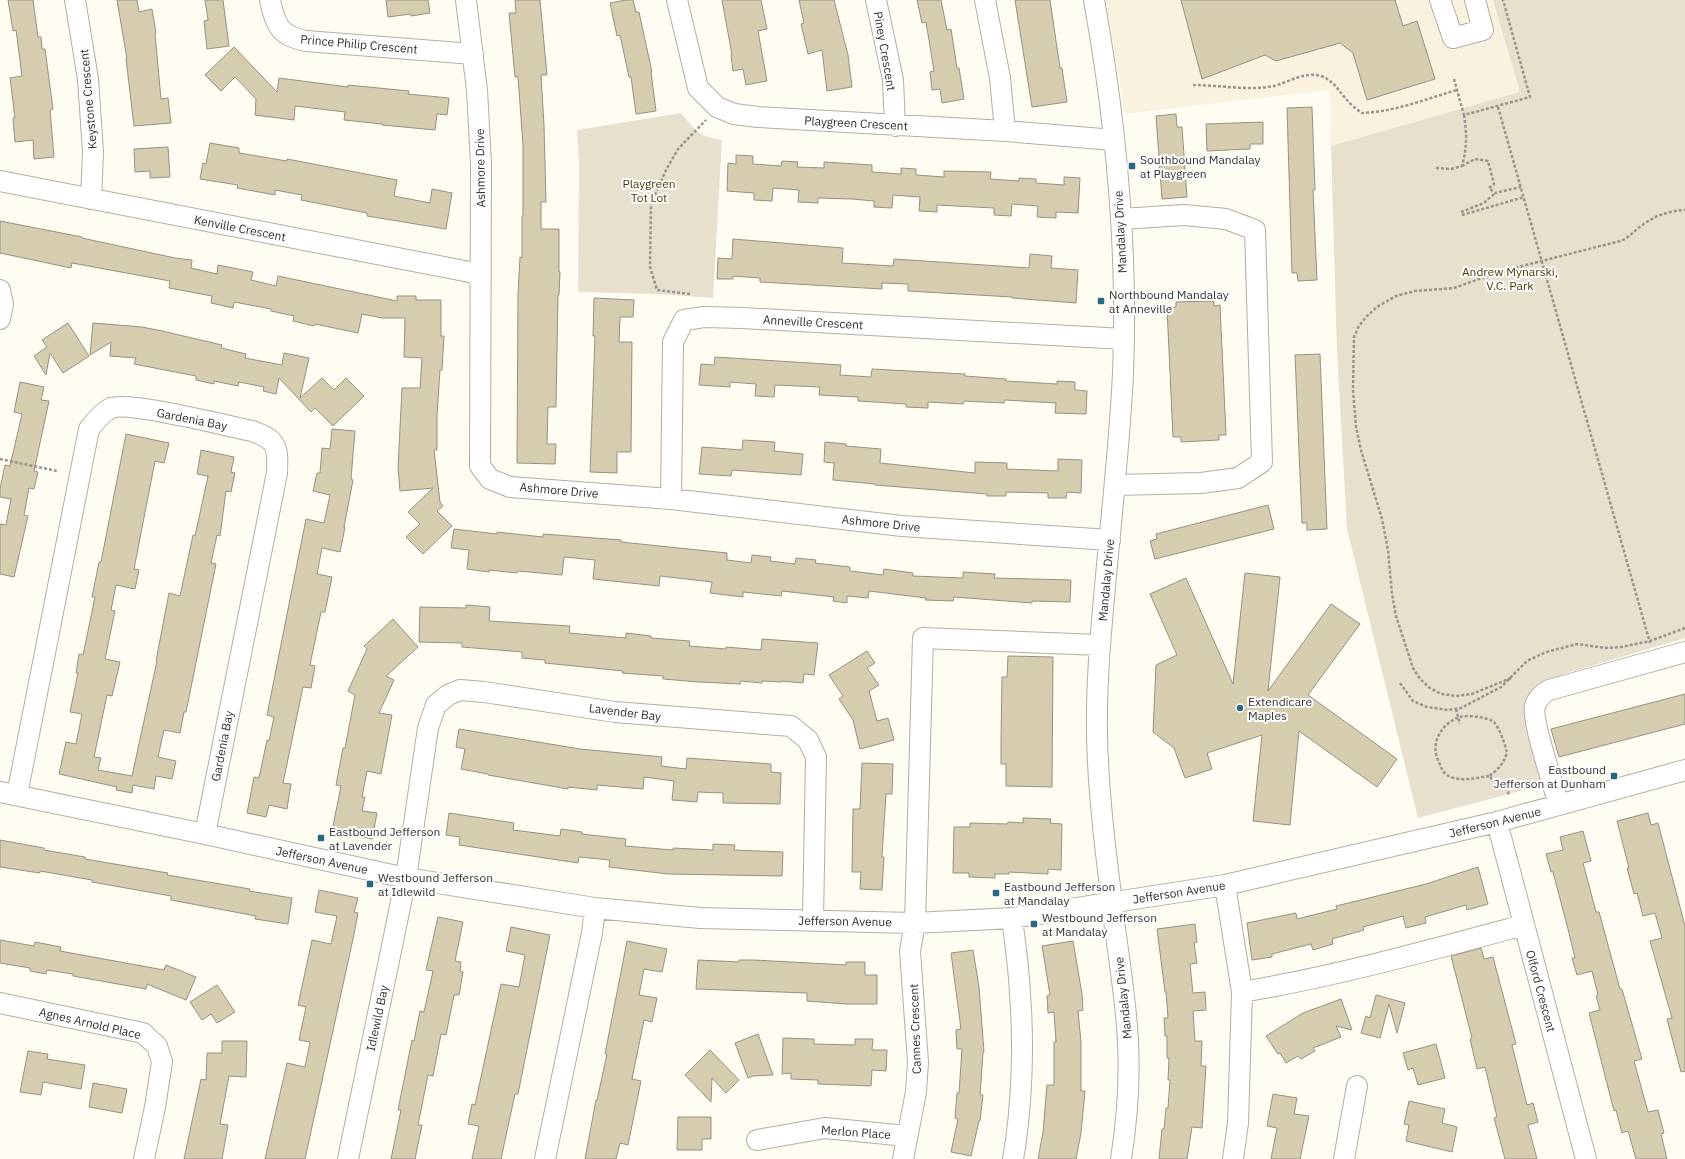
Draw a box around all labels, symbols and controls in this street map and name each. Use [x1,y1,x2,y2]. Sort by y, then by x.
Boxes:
street label: Piney Crescent [871,10,899,92]
street label: Prince Philip Crescent [300,31,418,57]
street label: Keystone Crescent [76,48,100,150]
street label: Playgreen Crescent [804,113,908,133]
street label: Ashmore Drive [472,128,488,208]
place label: Southbound Mandalay at Playgreen [1140,152,1261,181]
marker: Southbound Mandalay at Playgreen [1127,161,1137,171]
park label: Playgreen Tot Lot [622,176,676,205]
street label: Mandalay Drive [1110,190,1130,274]
street label: Kenville Crescent [193,212,287,244]
park label: Andrew Mynarski, V.C. Park [1462,264,1558,293]
place label: Northbound Mandalay at Anneville [1109,287,1229,316]
marker: Northbound Mandalay at Anneville [1096,296,1106,306]
street label: Anneville Crescent [762,312,864,332]
street label: Gardenia Bay [155,405,229,433]
street label: Ashmore Drive [519,479,599,501]
street label: Ashmore Drive [841,511,922,535]
street label: Mandalay Drive [1095,538,1117,622]
place label: Extendicare Maples [1248,694,1312,723]
street label: Lavender Bay [588,700,662,724]
marker: Extendicare Maples [1235,703,1245,713]
street label: Gardenia Bay [208,709,236,783]
place label: Eastbound Jefferson at Dunham [1494,762,1606,791]
marker: Eastbound Jefferson at Dunham [1609,771,1619,781]
street label: Jefferson Avenue [1448,803,1543,841]
place label: Eastbound Jefferson at Lavender [329,824,440,853]
marker: Eastbound Jefferson at Lavender [316,833,326,843]
street label: Jefferson Avenue [275,843,370,877]
place label: Westbound Jefferson at Idlewild [378,870,493,899]
street label: Jefferson Avenue [1132,877,1227,907]
marker: Westbound Jefferson at Idlewild [365,879,375,889]
place label: Eastbound Jefferson at Mandalay [1004,879,1115,908]
marker: Eastbound Jefferson at Mandalay [991,888,1001,898]
place label: Westbound Jefferson at Mandalay [1042,910,1157,939]
street label: Jefferson Avenue [798,913,892,929]
marker: Westbound Jefferson at Mandalay [1029,919,1039,929]
street label: Olford Crescent [1523,948,1559,1034]
street label: Mandalay Drive [1111,956,1135,1040]
street label: Cannes Crescent [906,983,924,1075]
street label: Idlewild Bay [363,984,391,1052]
street label: Agnes Arnold Place [38,1004,143,1042]
street label: Merlon Place [821,1122,892,1142]

